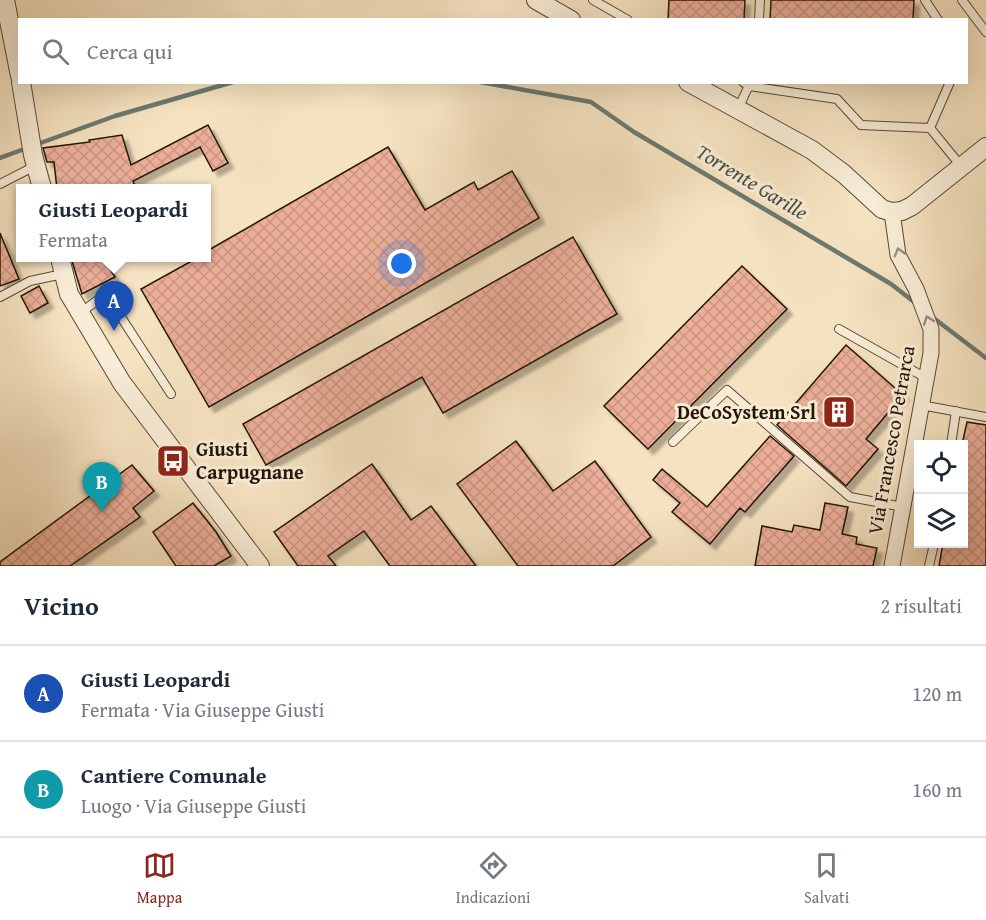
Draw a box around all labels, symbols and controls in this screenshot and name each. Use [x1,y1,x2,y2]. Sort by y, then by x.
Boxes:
search box [18,18,968,84]
icon: search [39,35,72,68]
text: Cerca qui [87,35,173,67]
water label: Torrente Garille [690,136,814,227]
popup [16,184,211,262]
text: Giusti Leopardi [39,193,188,225]
text: Fermata [39,225,108,254]
one-way arrow [894,247,906,258]
your location [387,249,416,278]
pin: A [94,282,134,331]
one-way arrow [922,315,935,326]
street label: Via Francesco Petrarca [860,342,922,537]
building icon: DeCoSystem Srl [821,394,857,430]
place label: DeCoSystem Srl [677,397,816,426]
place label: Giusti Carpugnane [196,434,304,486]
map controls [914,440,968,548]
button: locate [914,440,968,494]
bus stop icon: Giusti Carpugnane [155,443,191,479]
pin: B [82,462,122,512]
button: layers [914,494,968,548]
text: Vicino [24,586,99,625]
text: 2 risultati [881,591,962,620]
text: Giusti Leopardi [81,663,230,695]
text: A [37,679,50,708]
text: 120 m [912,679,962,708]
text: Fermata · Via Giuseppe Giusti [81,695,324,724]
text: Cantiere Comunale [81,759,267,791]
text: B [37,775,50,804]
text: 160 m [912,775,962,804]
text: Luogo · Via Giuseppe Giusti [81,791,306,820]
tab: Mappa [137,849,182,909]
tab: Indicazioni [456,849,531,909]
tab: Salvati [804,849,849,909]

